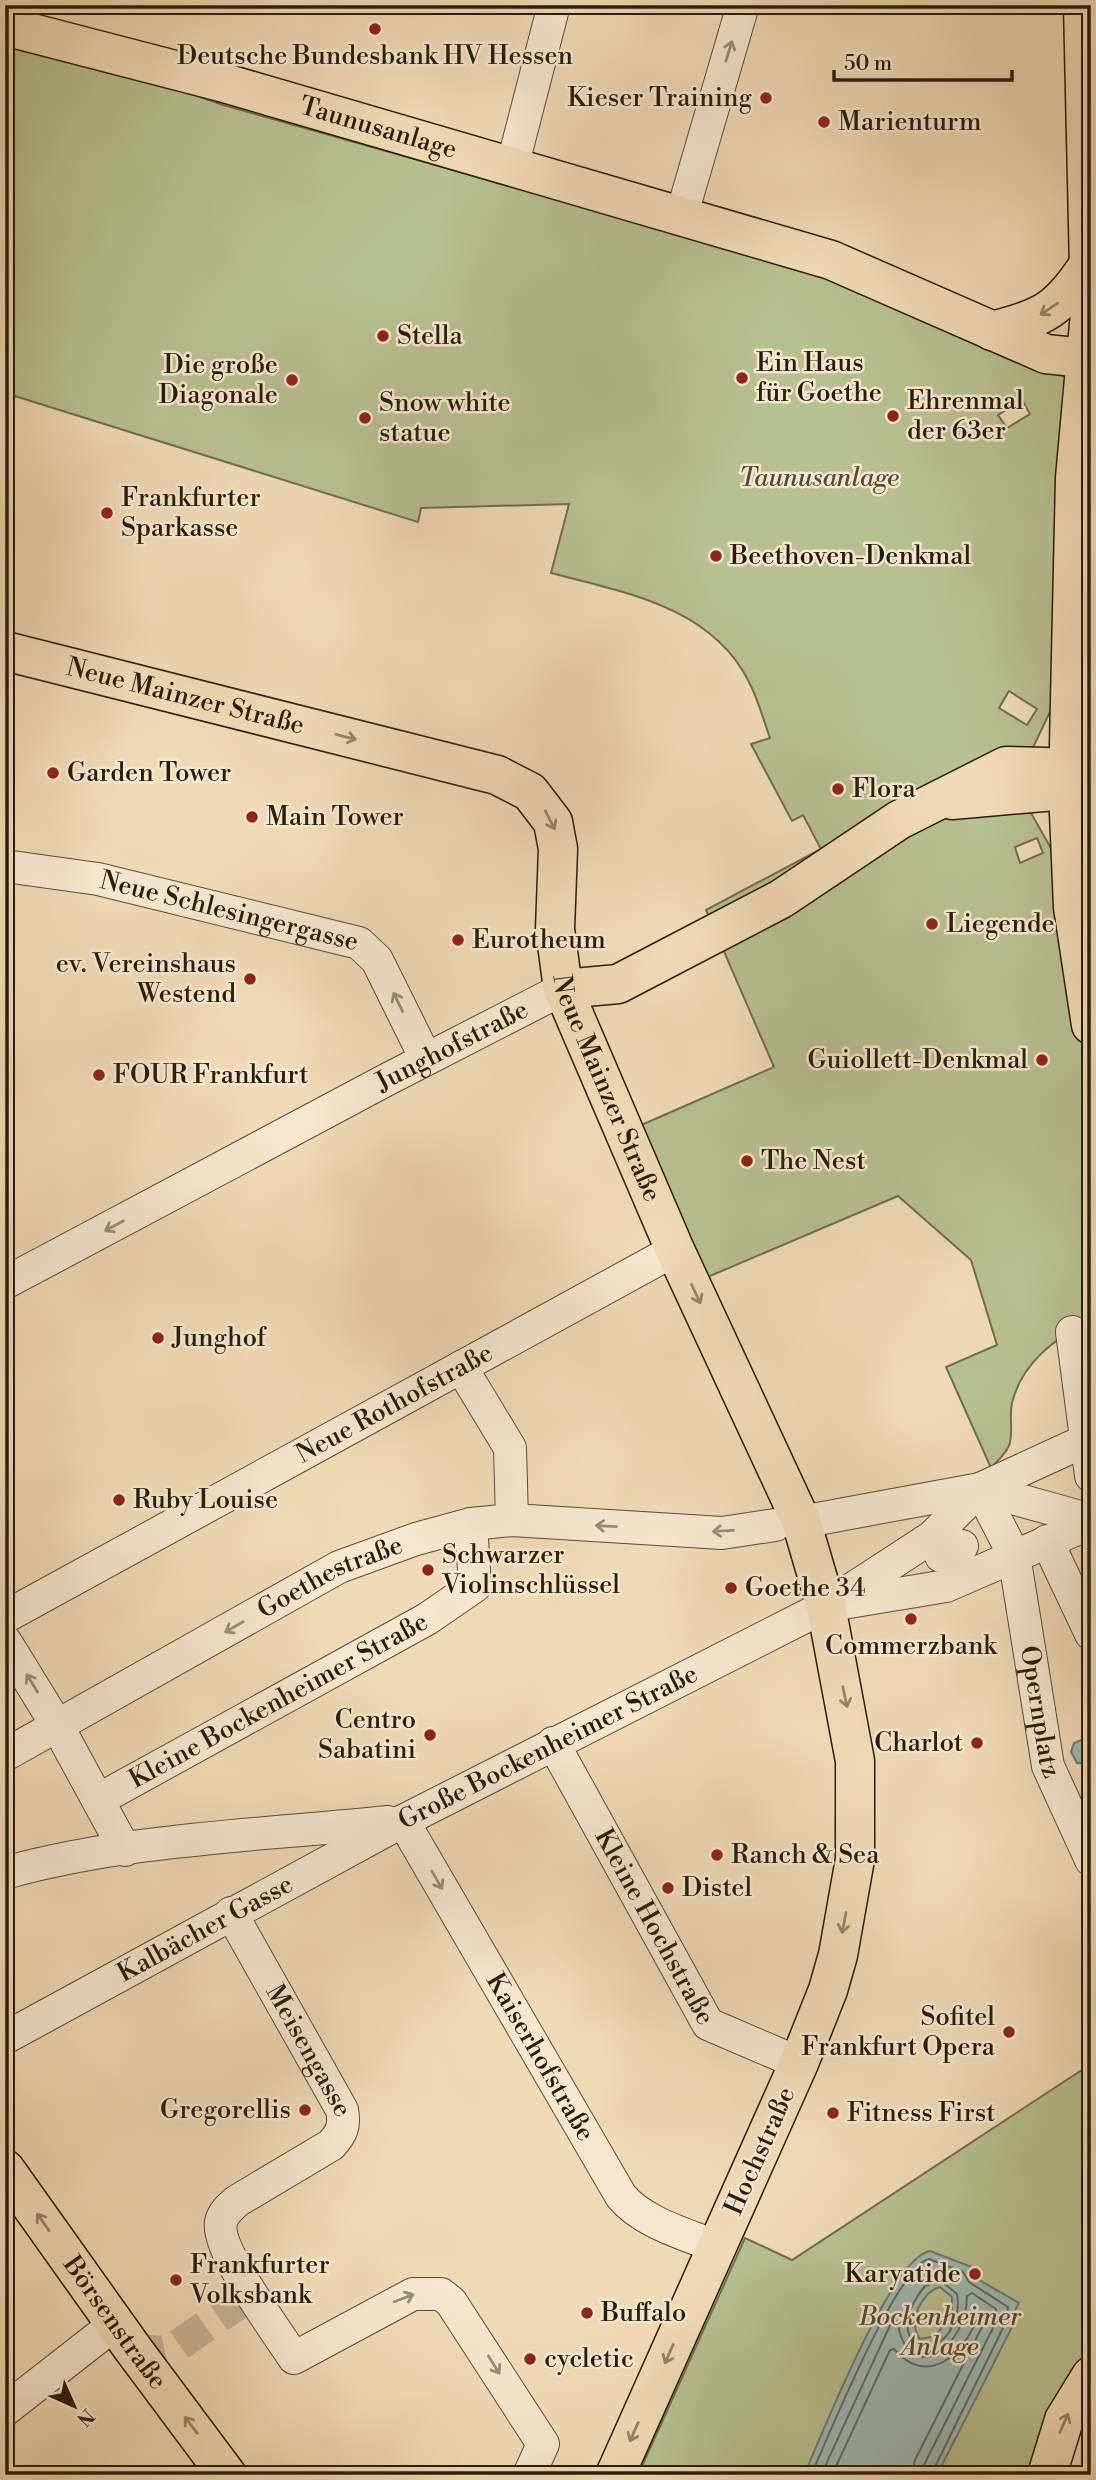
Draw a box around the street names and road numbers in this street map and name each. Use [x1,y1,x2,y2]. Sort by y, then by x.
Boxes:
street label: Taunusanlage [296,90,461,166]
street label: Neue Mainzer Straße [63,651,308,742]
street label: Neue Schlesingergasse [97,864,362,958]
street label: Neue Mainzer Straße [545,973,668,1206]
street label: Junghofstraße [369,994,534,1099]
street label: Neue Rothofstraße [291,1337,498,1470]
street label: Goethestraße [252,1529,407,1626]
street label: Kleine Bockenheimer Straße [123,1606,434,1796]
street label: Opernplatz [1013,1643,1067,1783]
street label: Große Bockenheimer Straße [393,1658,703,1837]
street label: Kleine Hochstraße [587,1823,721,2031]
street label: Kalbächer Gasse [112,1868,299,1990]
street label: Kaiserhofstraße [479,1967,602,2147]
street label: Meisengasse [258,1979,359,2123]
street label: Hochstraße [718,2082,802,2220]
street label: Börsenstraße [55,2249,174,2396]

